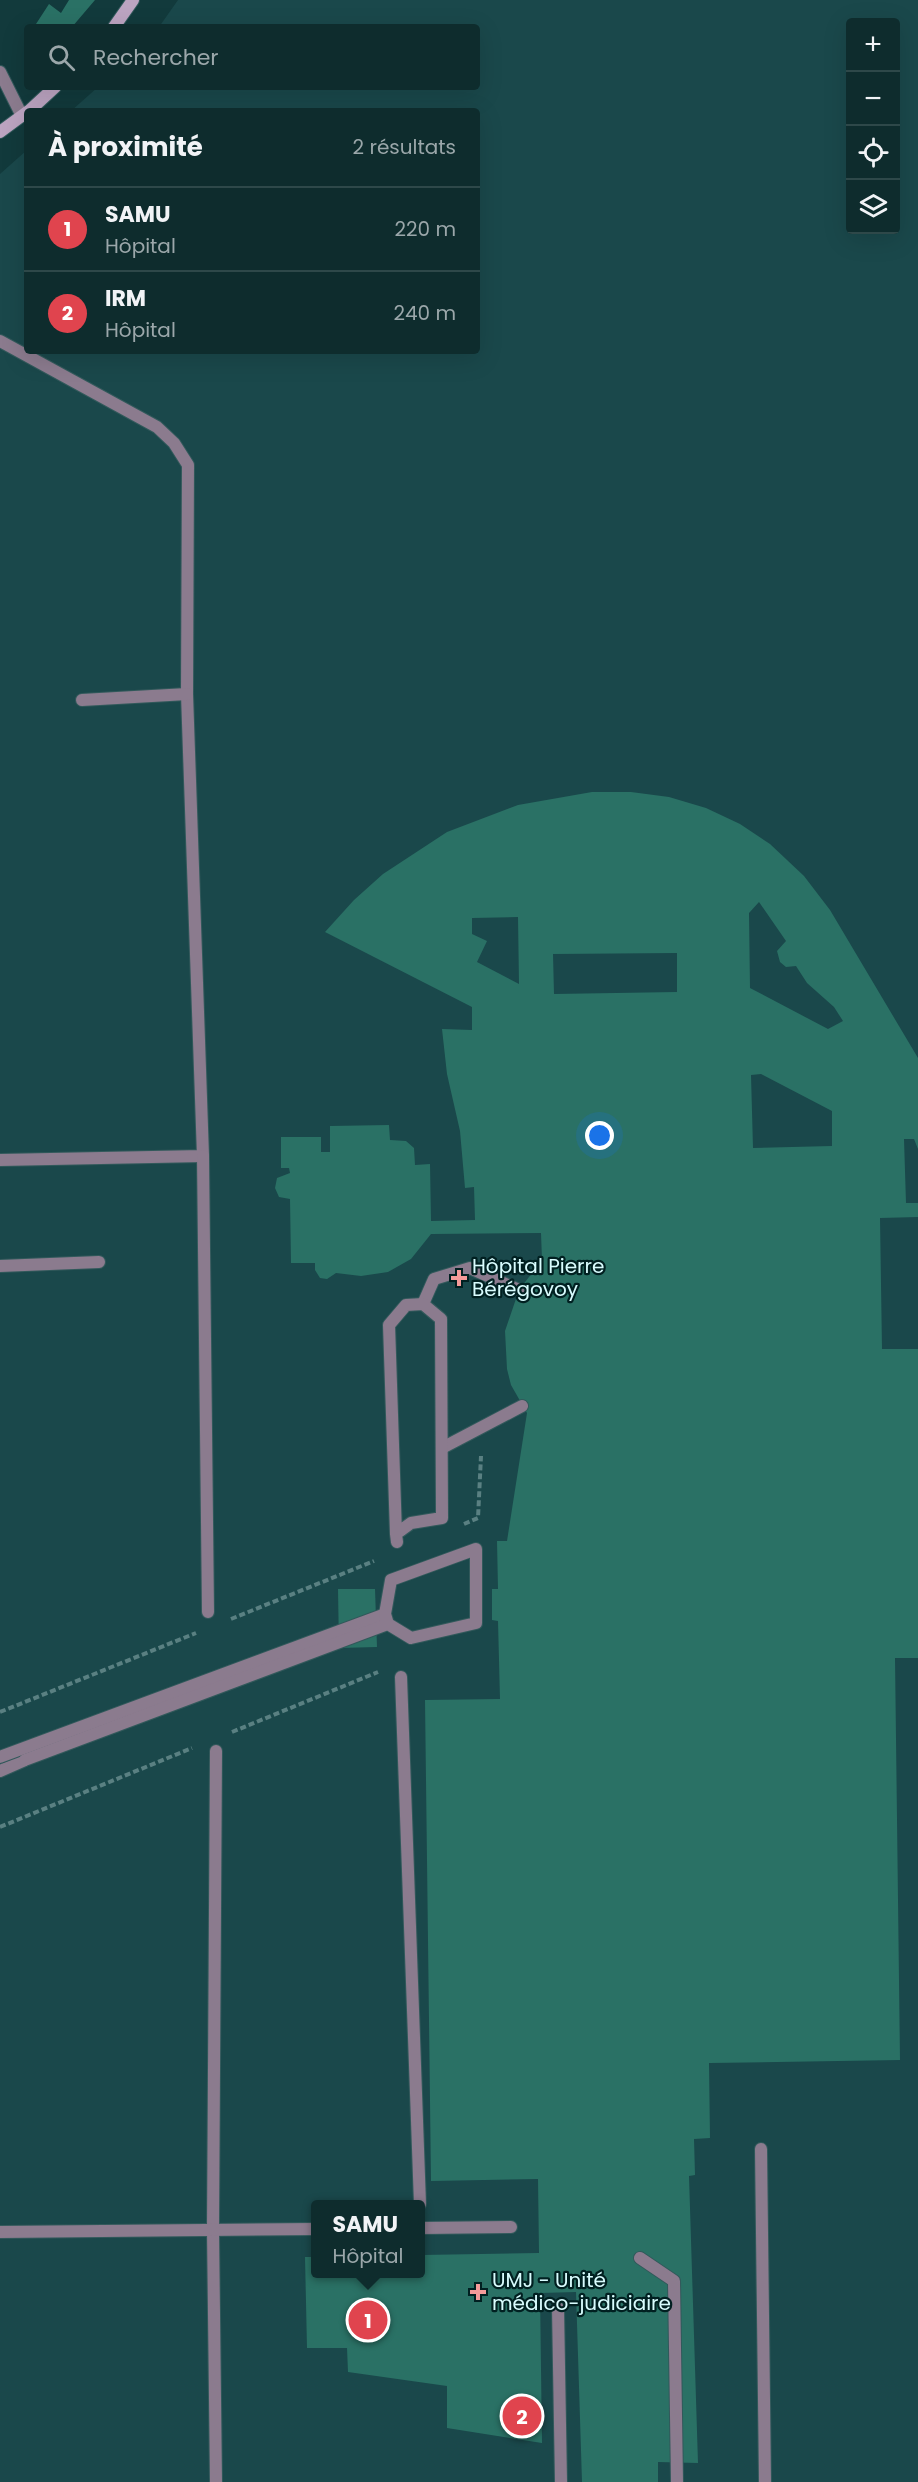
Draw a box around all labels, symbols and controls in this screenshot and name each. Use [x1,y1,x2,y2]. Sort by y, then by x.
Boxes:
map controls [846,18,900,234]
button: + [846,18,900,72]
search box [24,24,480,90]
icon: search [45,41,78,74]
text: Rechercher [93,42,219,73]
button: − [846,72,900,126]
button: locate [846,126,900,180]
text: À proximité [48,129,203,165]
text: 2 résultats [353,133,456,161]
button: layers [846,180,900,234]
text: SAMU [105,199,170,230]
text: 1 [64,215,71,243]
text: 220 m [395,215,456,243]
text: Hôpital [105,232,176,260]
text: IRM [105,283,146,314]
text: 2 [62,299,73,327]
text: 240 m [393,299,456,327]
text: Hôpital [105,316,176,344]
your location [585,1121,614,1150]
place label: Hôpital Pierre Bérégovoy [472,1252,604,1303]
marker: Hôpital Pierre Bérégovoy [450,1269,468,1287]
popup [311,2200,425,2278]
text: SAMU [333,2209,398,2240]
text: Hôpital [333,2242,403,2270]
place label: UMJ - Unité médico-judiciaire [492,2266,671,2317]
marker: UMJ - Unité médico-judiciaire [469,2283,487,2301]
pin: 1 [348,2298,388,2342]
pin: 2 [502,2394,542,2438]

